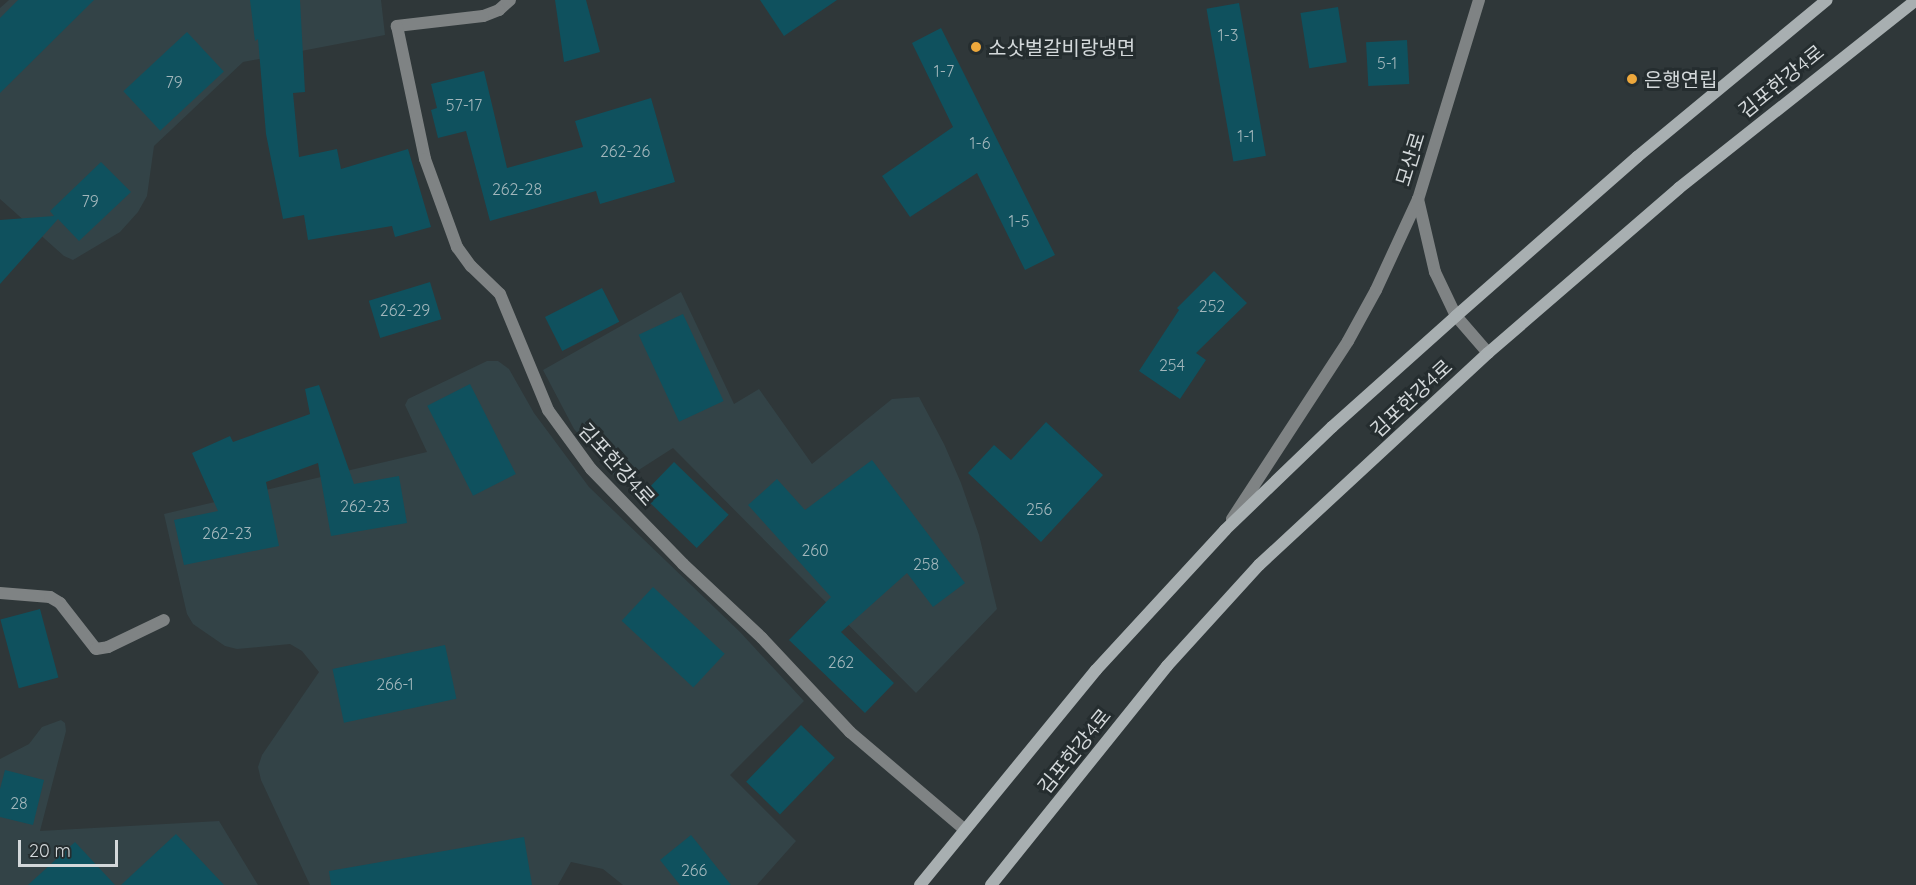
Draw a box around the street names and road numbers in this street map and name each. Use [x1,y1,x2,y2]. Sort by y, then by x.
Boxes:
street label: 김포한강4로 [1734,39,1828,123]
street label: 모산로 [1390,129,1430,189]
street label: 김포한강4로 [1365,354,1457,442]
street label: 김포한강4로 [574,418,660,510]
street label: 김포한강4로 [1032,704,1116,798]

